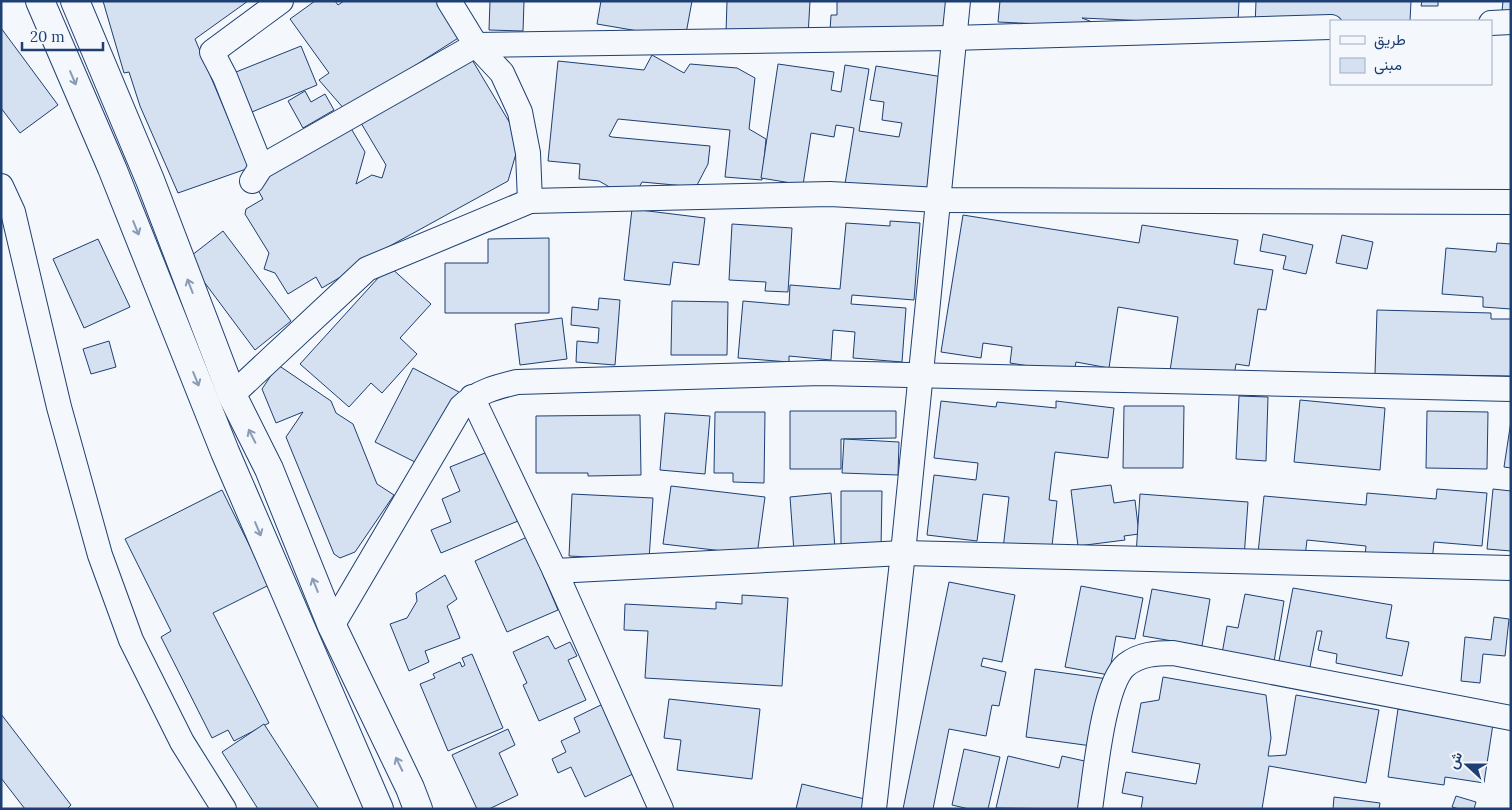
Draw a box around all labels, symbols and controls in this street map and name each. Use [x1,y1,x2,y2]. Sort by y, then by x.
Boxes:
scale bar [22,20,104,52]
legend [1330,20,1492,85]
text: 20 m [30,27,65,46]
text: طريق [1374,30,1406,50]
text: مبنى [1374,55,1402,75]
one-way arrow [69,70,79,85]
one-way arrow [132,220,141,235]
one-way arrow [185,278,194,294]
one-way arrow [192,371,201,386]
one-way arrow [247,428,257,443]
one-way arrow [254,521,264,536]
one-way arrow [310,578,320,593]
north arrow [1442,740,1492,790]
text: ش [1443,749,1466,771]
one-way arrow [393,757,403,772]

